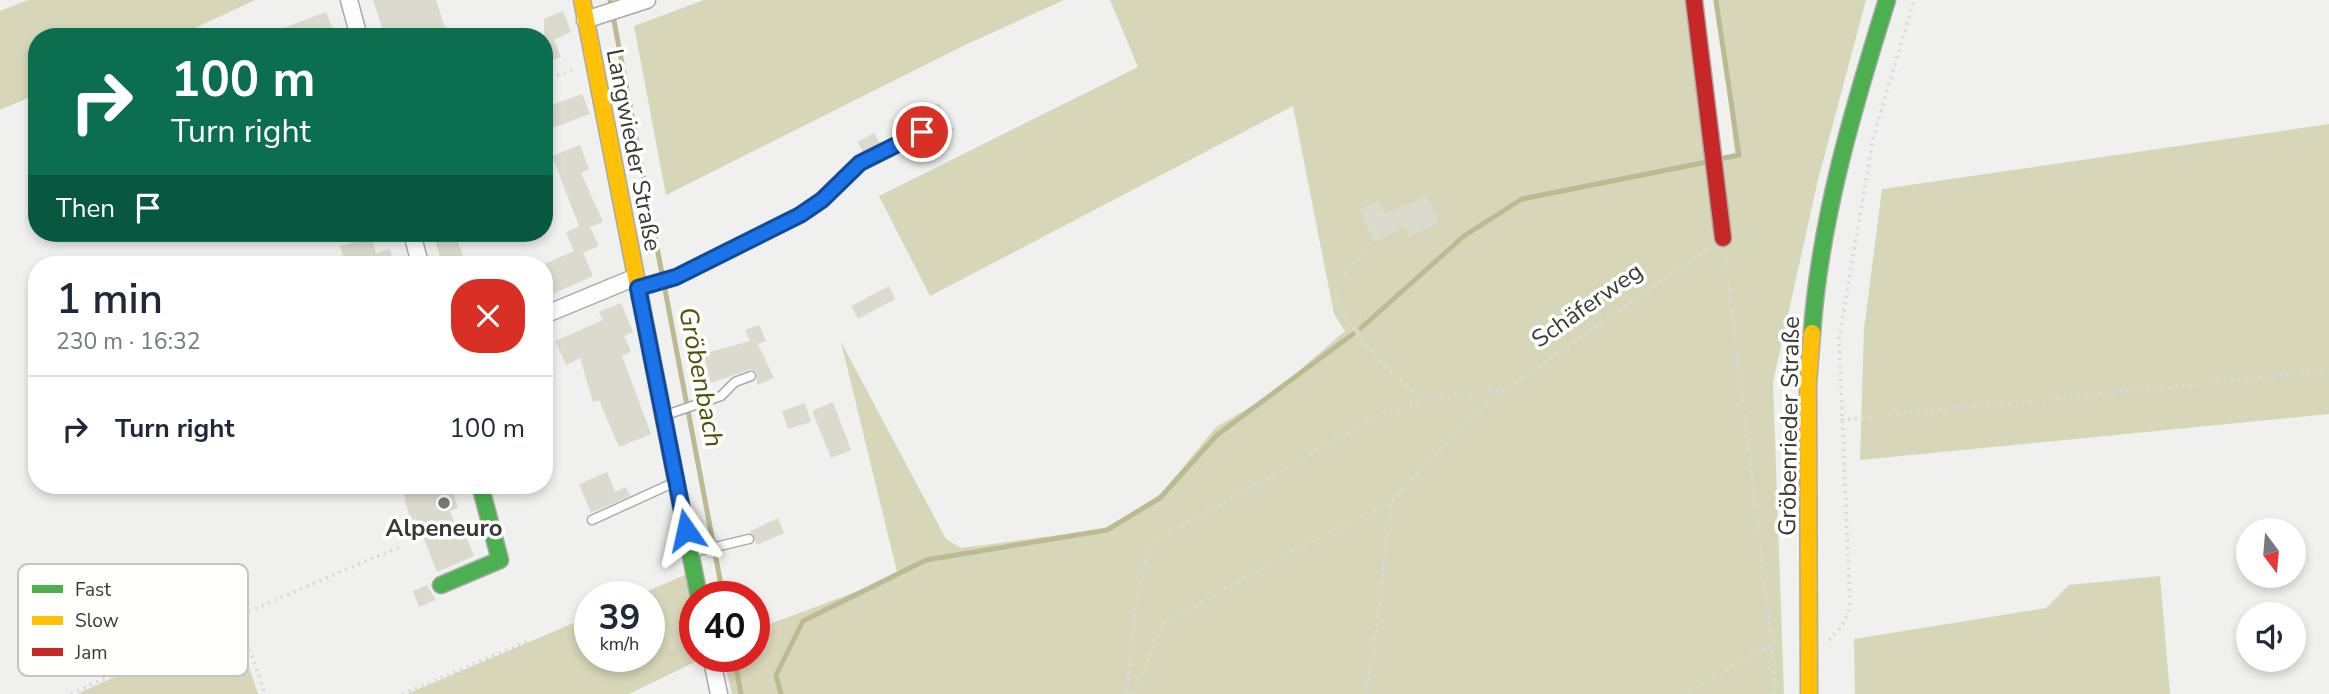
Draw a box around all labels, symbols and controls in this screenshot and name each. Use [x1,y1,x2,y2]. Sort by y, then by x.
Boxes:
text: 100 m [171,46,315,113]
street label: Langwieder Straße [599,46,669,254]
icon: right [56,56,147,147]
pin [892,102,952,162]
text: Turn right [171,110,311,153]
icon: arrive [903,113,941,151]
icon: arrive [129,189,167,227]
text: Then [56,191,115,226]
street label: Schäferweg [1525,255,1649,355]
text: 1 min [56,271,163,328]
button: close [451,279,525,353]
water label: Gröbenbach [670,304,732,450]
street label: Gröbenrieder Straße [1771,316,1807,536]
text: 230 m · 16:32 [56,326,201,357]
icon: right [56,410,94,448]
text: Turn right [115,411,234,446]
text: 100 m [449,411,525,446]
position arrow [649,493,723,567]
marker: Alpeneuro [436,495,452,511]
place label: Alpeneuro [386,512,502,544]
north arrow [2236,518,2306,588]
map controls [2236,518,2306,672]
legend [18,564,248,676]
text: Fast [75,577,111,603]
speed limit sign: 40 [679,581,770,672]
text: 39 [598,594,641,641]
button: sound [2236,602,2306,672]
text: Slow [75,608,119,634]
text: km/h [600,632,639,656]
text: Jam [74,640,108,666]

